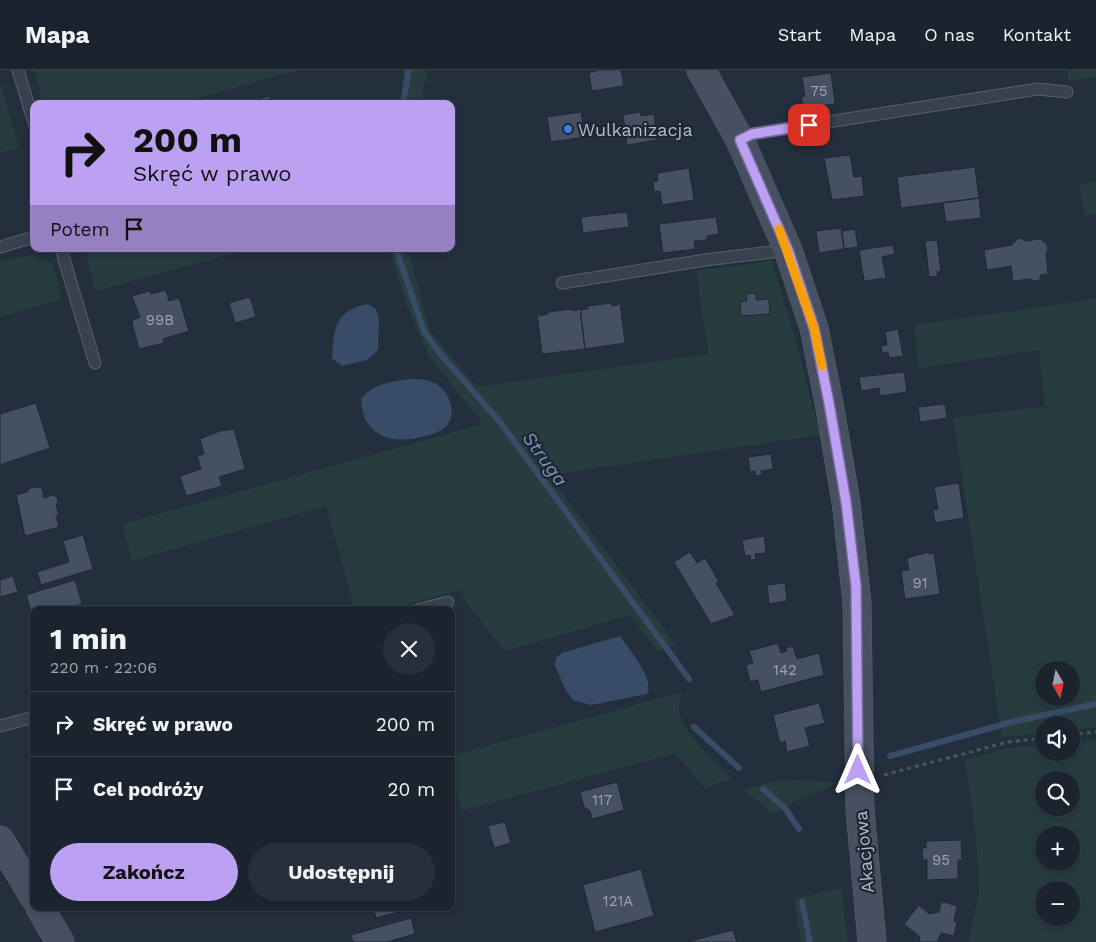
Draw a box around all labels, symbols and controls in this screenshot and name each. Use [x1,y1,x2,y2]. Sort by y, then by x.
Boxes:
text: Mapa [25,21,90,49]
text: Start [778,24,821,45]
text: Mapa [849,24,896,45]
text: O nas [924,24,975,45]
text: Kontakt [1003,24,1071,45]
house number: 75 [810,82,828,100]
pin [788,104,830,146]
icon: arrive [795,111,823,139]
text: 200 m [133,119,242,161]
place label: Wulkanizacja [578,119,693,140]
icon: right [50,120,115,185]
marker: Wulkanizacja [562,123,574,135]
text: Skręć w prawo [133,161,292,186]
icon: arrive [120,215,148,243]
text: Potem [50,218,110,241]
house number: 99B [146,311,174,329]
water label: Struga [518,427,573,491]
house number: 91 [912,574,928,592]
text: 1 min [50,621,127,656]
button: close [383,623,435,675]
text: 220 m · 22:06 [50,658,157,677]
house number: 142 [773,661,797,679]
north arrow [1035,661,1080,706]
map controls [1035,661,1080,926]
icon: right [50,710,78,738]
text: Skręć w prawo [93,713,233,736]
text: 200 m [376,713,435,736]
button: sound [1035,716,1080,761]
position arrow [831,743,883,795]
button: search [1035,771,1080,816]
icon: arrive [50,775,78,803]
text: Cel podróży [93,778,203,801]
text: 20 m [388,778,435,801]
house number: 117 [592,791,612,809]
street label: Akacjowa [850,810,878,894]
button: + [1035,826,1080,871]
button: Zakończ [50,843,238,901]
button: Udostępnij [248,843,435,901]
house number: 95 [932,851,950,869]
button: − [1035,881,1080,926]
house number: 121A [603,892,633,910]

